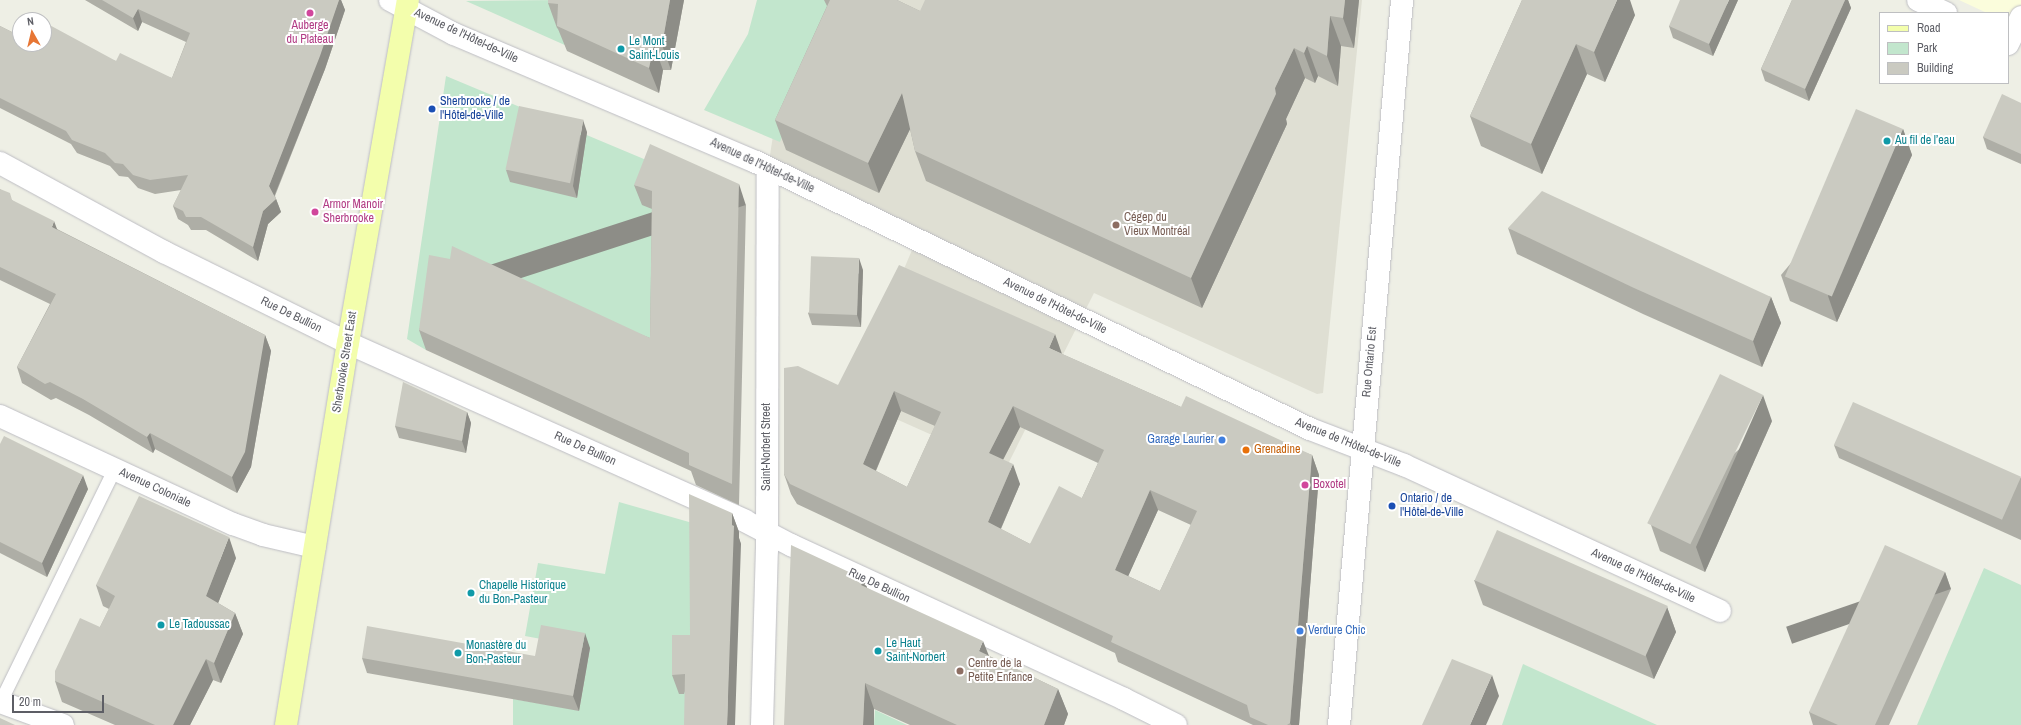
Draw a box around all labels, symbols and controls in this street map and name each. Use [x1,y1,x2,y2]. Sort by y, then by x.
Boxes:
street label: Avenue de l'Hôtel-de-Ville [412,6,520,66]
marker: Auberge du Plateau [305,8,315,18]
north arrow [12,12,52,52]
legend [1879,12,2009,84]
text: N [26,14,35,28]
place label: Auberge du Plateau [286,19,334,47]
text: Road [1917,20,1941,36]
place label: Le Mont Saint-Louis [629,35,679,63]
text: Park [1917,40,1937,56]
marker: Le Mont Saint-Louis [616,44,626,54]
text: Building [1917,60,1953,76]
place label: Sherbrooke / de l'Hôtel-de-Ville [440,95,510,123]
marker: Sherbrooke / de l'Hôtel-de-Ville [427,104,437,114]
place label: Au fil de l’eau [1895,134,1955,148]
street label: Avenue de l'Hôtel-de-Ville [708,136,816,196]
marker: Au fil de l’eau [1882,136,1892,146]
place label: Armor Manoir Sherbrooke [323,198,383,226]
marker: Armor Manoir Sherbrooke [310,207,320,217]
place label: Cégep du Vieux Montréal [1124,211,1190,239]
marker: Cégep du Vieux Montréal [1111,220,1121,230]
street label: Avenue de l'Hôtel-de-Ville [1001,275,1109,337]
street label: Rue De Bullion [258,294,324,336]
street label: Sherbrooke Street East [330,310,360,414]
street label: Rue Ontario Est [1360,326,1380,398]
street label: Saint-Norbert Street [760,403,774,491]
street label: Avenue de l'Hôtel-de-Ville [1293,415,1403,471]
street label: Rue De Bullion [552,429,618,469]
place label: Garage Laurier [1147,433,1214,447]
marker: Garage Laurier [1217,435,1227,445]
place label: Grenadine [1254,443,1300,457]
marker: Grenadine [1241,445,1251,455]
street label: Avenue Coloniale [117,465,193,511]
place label: Boxotel [1313,478,1346,492]
marker: Boxotel [1300,480,1310,490]
place label: Ontario / de l'Hôtel-de-Ville [1400,492,1464,520]
marker: Ontario / de l'Hôtel-de-Ville [1387,501,1397,511]
street label: Avenue de l'Hôtel-de-Ville [1589,546,1697,606]
street label: Rue De Bullion [846,565,912,607]
place label: Chapelle Historique du Bon-Pasteur [479,579,566,607]
marker: Chapelle Historique du Bon-Pasteur [466,588,476,598]
place label: Le Tadoussac [169,618,230,632]
marker: Le Tadoussac [156,620,166,630]
place label: Verdure Chic [1308,624,1365,638]
marker: Verdure Chic [1295,626,1305,636]
place label: Le Haut Saint-Norbert [886,637,945,665]
place label: Monastère du Bon-Pasteur [466,639,526,667]
marker: Le Haut Saint-Norbert [873,646,883,656]
marker: Monastère du Bon-Pasteur [453,648,463,658]
place label: Centre de la Petite Enfance [968,657,1033,685]
marker: Centre de la Petite Enfance [955,666,965,676]
scale bar [14,687,106,713]
text: 20 m [19,694,41,710]

